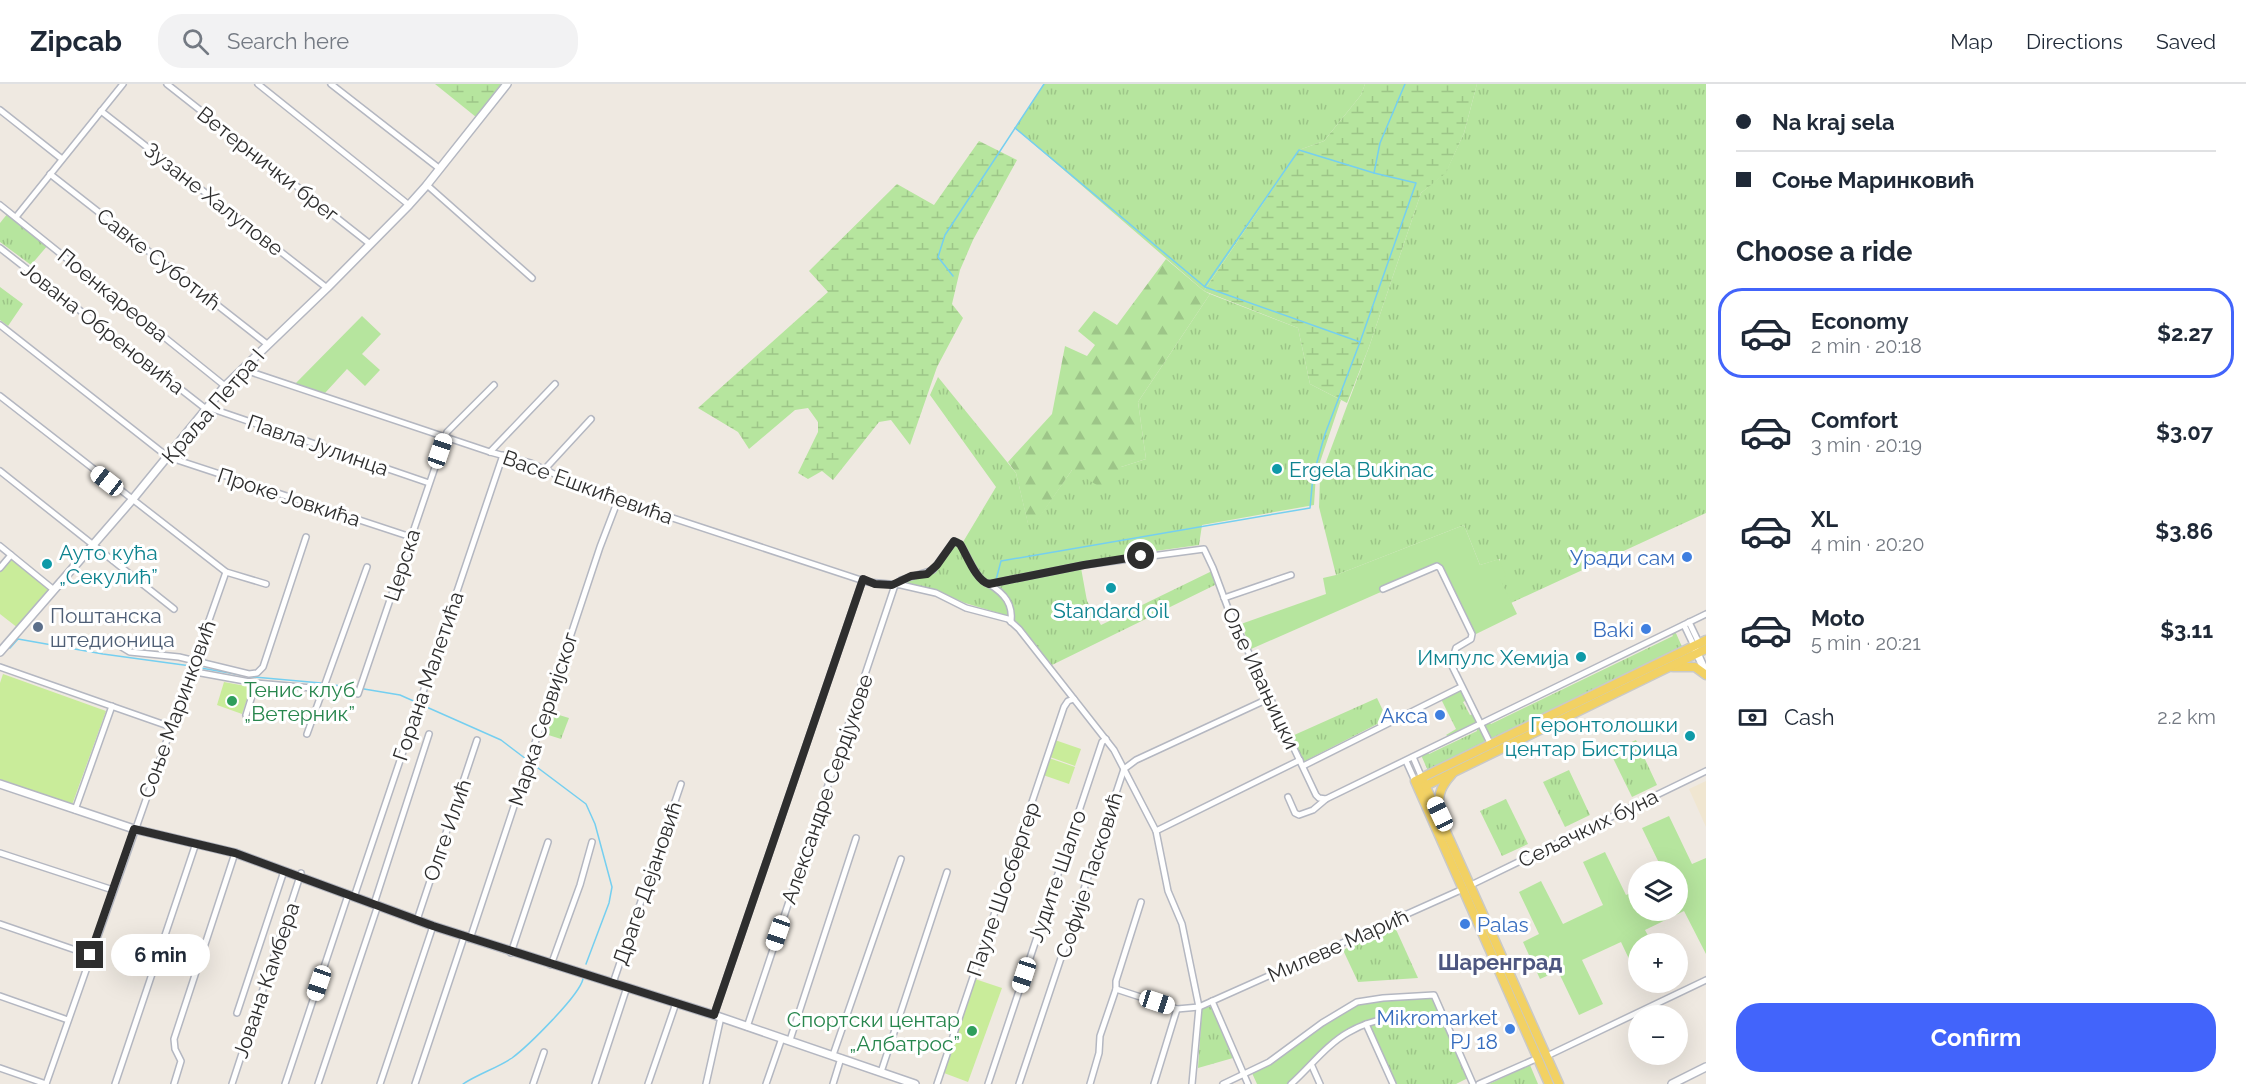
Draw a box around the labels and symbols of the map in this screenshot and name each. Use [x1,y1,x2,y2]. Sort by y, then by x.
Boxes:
street label: Ветернички брег [192,101,344,227]
street label: Зузане Халупове [139,137,289,261]
street label: Савке Суботић [92,203,226,315]
street label: Поенкареова [53,243,173,347]
street label: Јована Обреновића [16,257,190,399]
street label: Краља Петра I [156,344,270,468]
street label: Павла Јулинца [244,409,392,481]
car [426,431,454,471]
street label: Васе Ешкићевића [499,445,677,529]
place label: Ergela Bukinac [1289,457,1434,482]
street label: Проке Јовкића [214,462,364,532]
marker: Ergela Bukinac [1270,462,1284,476]
car [87,463,127,499]
street label: Церска [379,526,425,604]
place label: Ауто кућа „Секулић” [59,540,158,589]
route start [1127,542,1154,569]
place label: Уради сам [1570,545,1675,570]
marker: Уради сам [1680,550,1694,564]
marker: Ауто кућа „Секулић” [40,557,54,571]
marker: Standard oil [1104,581,1118,595]
street label: Горана Малетића [387,588,469,764]
place label: Standard oil [1053,598,1169,623]
place label: Поштанска штедионица [50,603,175,652]
street label: Оље Ивањицки [1217,603,1305,753]
street label: Соње Маринковић [133,616,221,802]
place label: Baki [1593,617,1634,642]
marker: Поштанска штедионица [31,620,45,634]
marker: Baki [1639,622,1653,636]
street label: Марка Сервијског [503,628,583,809]
place label: Импулс Хемија [1417,645,1569,670]
marker: Импулс Хемија [1574,650,1588,664]
street label: Александре Сердјукове [776,671,878,907]
place label: Тенис клуб „Ветерник” [244,677,355,726]
marker: Тенис клуб „Ветерник” [225,694,239,708]
place label: Акса [1380,703,1428,728]
marker: Акса [1433,708,1447,722]
place label: Геронтолошки центар Бистрица [1505,712,1678,761]
marker: Геронтолошки центар Бистрица [1683,729,1697,743]
street label: Олге Илић [418,776,476,884]
street label: Сељачких буна [1514,783,1662,873]
street label: Софије Пасковић [1050,789,1128,961]
car [1424,794,1456,834]
street label: Драге Дејановић [607,798,687,968]
street label: Пауле Шосбергер [961,798,1045,980]
street label: Јудите Шалго [1023,807,1091,945]
street label: Јована Камбера [228,899,304,1061]
street label: Милеве Марић [1264,903,1412,987]
place label: Palas [1477,912,1529,937]
car [764,913,792,953]
marker: Palas [1458,917,1472,931]
callout: 6 min [111,934,210,976]
route end [76,941,103,968]
district label: Шаренград [1438,949,1562,975]
car [1010,955,1038,995]
car [305,963,333,1003]
car [1137,988,1177,1016]
place label: Mikromarket PJ 18 [1376,1005,1498,1054]
place label: Спортски центар „Албатрос” [787,1007,960,1056]
marker: Mikromarket PJ 18 [1503,1022,1517,1036]
marker: Спортски центар „Албатрос” [965,1024,979,1038]

